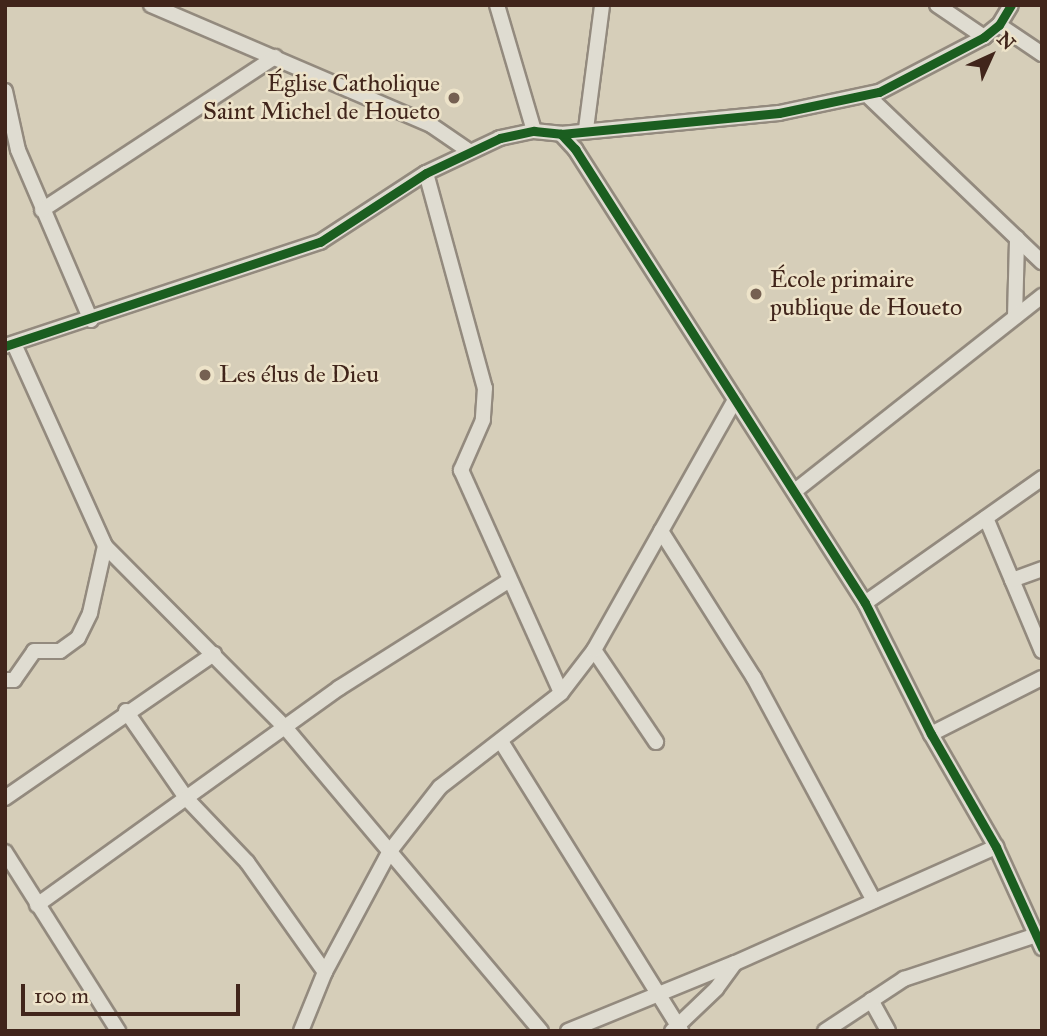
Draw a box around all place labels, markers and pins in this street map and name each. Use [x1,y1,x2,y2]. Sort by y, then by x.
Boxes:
place label: Église Catholique Saint Michel de Houeto [203,70,440,126]
marker: Église Catholique Saint Michel de Houeto [446,90,462,106]
place label: École primaire publique de Houeto [770,266,962,322]
marker: École primaire publique de Houeto [748,286,764,302]
place label: Les élus de Dieu [219,361,379,389]
marker: Les élus de Dieu [197,367,213,383]

